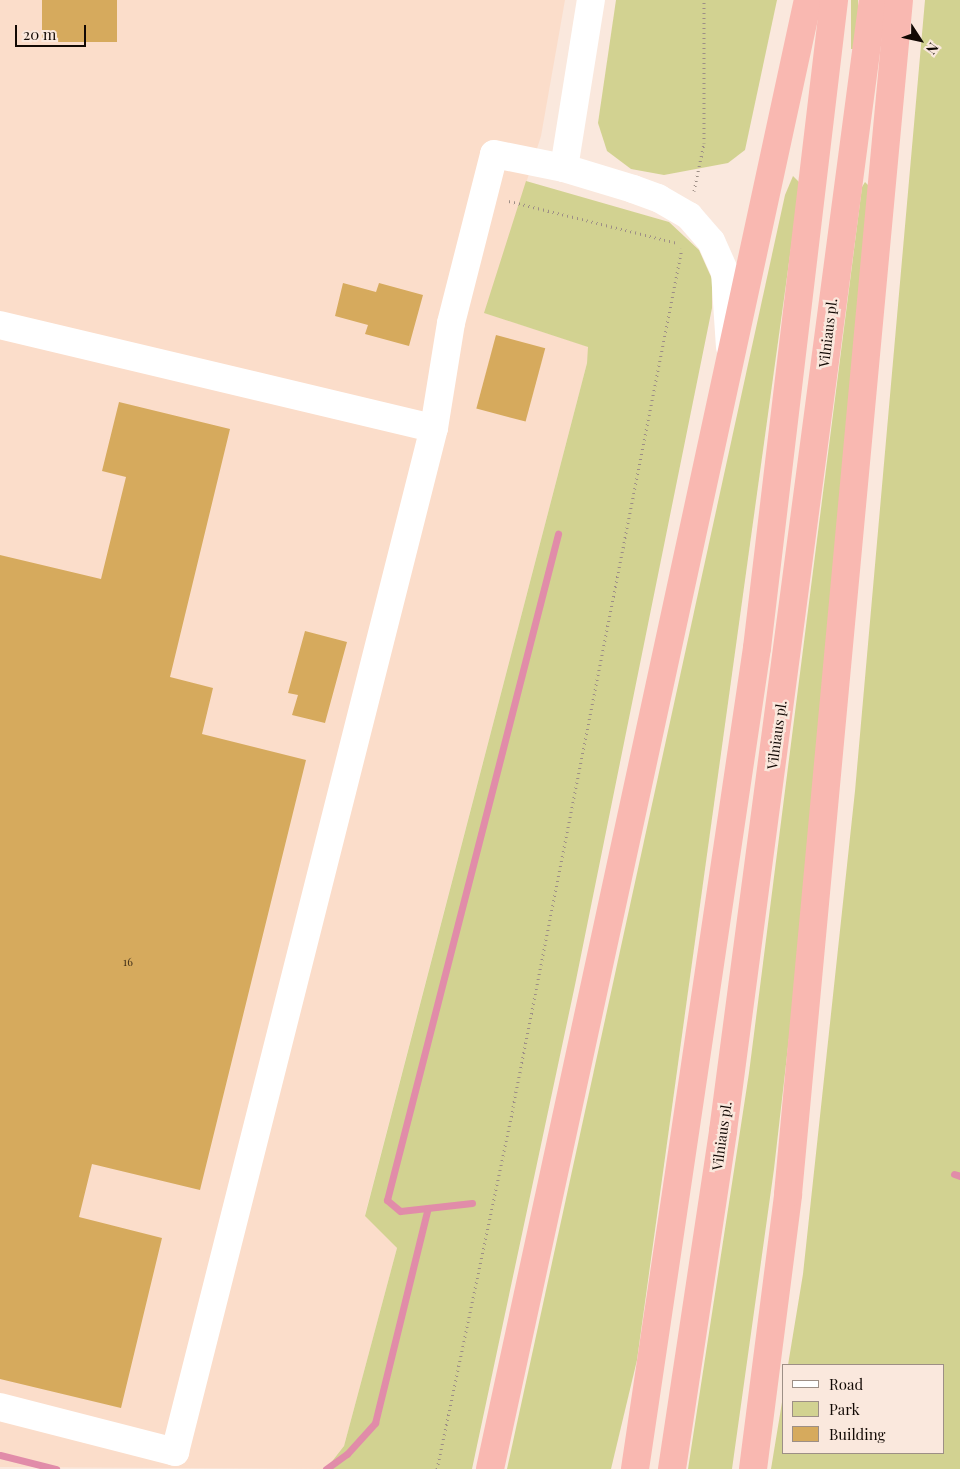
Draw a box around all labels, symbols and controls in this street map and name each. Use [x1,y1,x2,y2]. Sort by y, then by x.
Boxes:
scale bar [18,15,89,47]
north arrow [895,15,945,65]
text: 20 m [23,24,56,44]
text: N [922,39,943,58]
street label: Vilniaus pl. [815,297,841,369]
street label: Vilniaus pl. [764,699,790,771]
house number: 16 [123,955,133,969]
street label: Vilniaus pl. [709,1100,735,1172]
legend [782,1364,945,1454]
text: Road [829,1374,863,1394]
text: Park [829,1399,860,1419]
text: Building [829,1424,885,1444]

